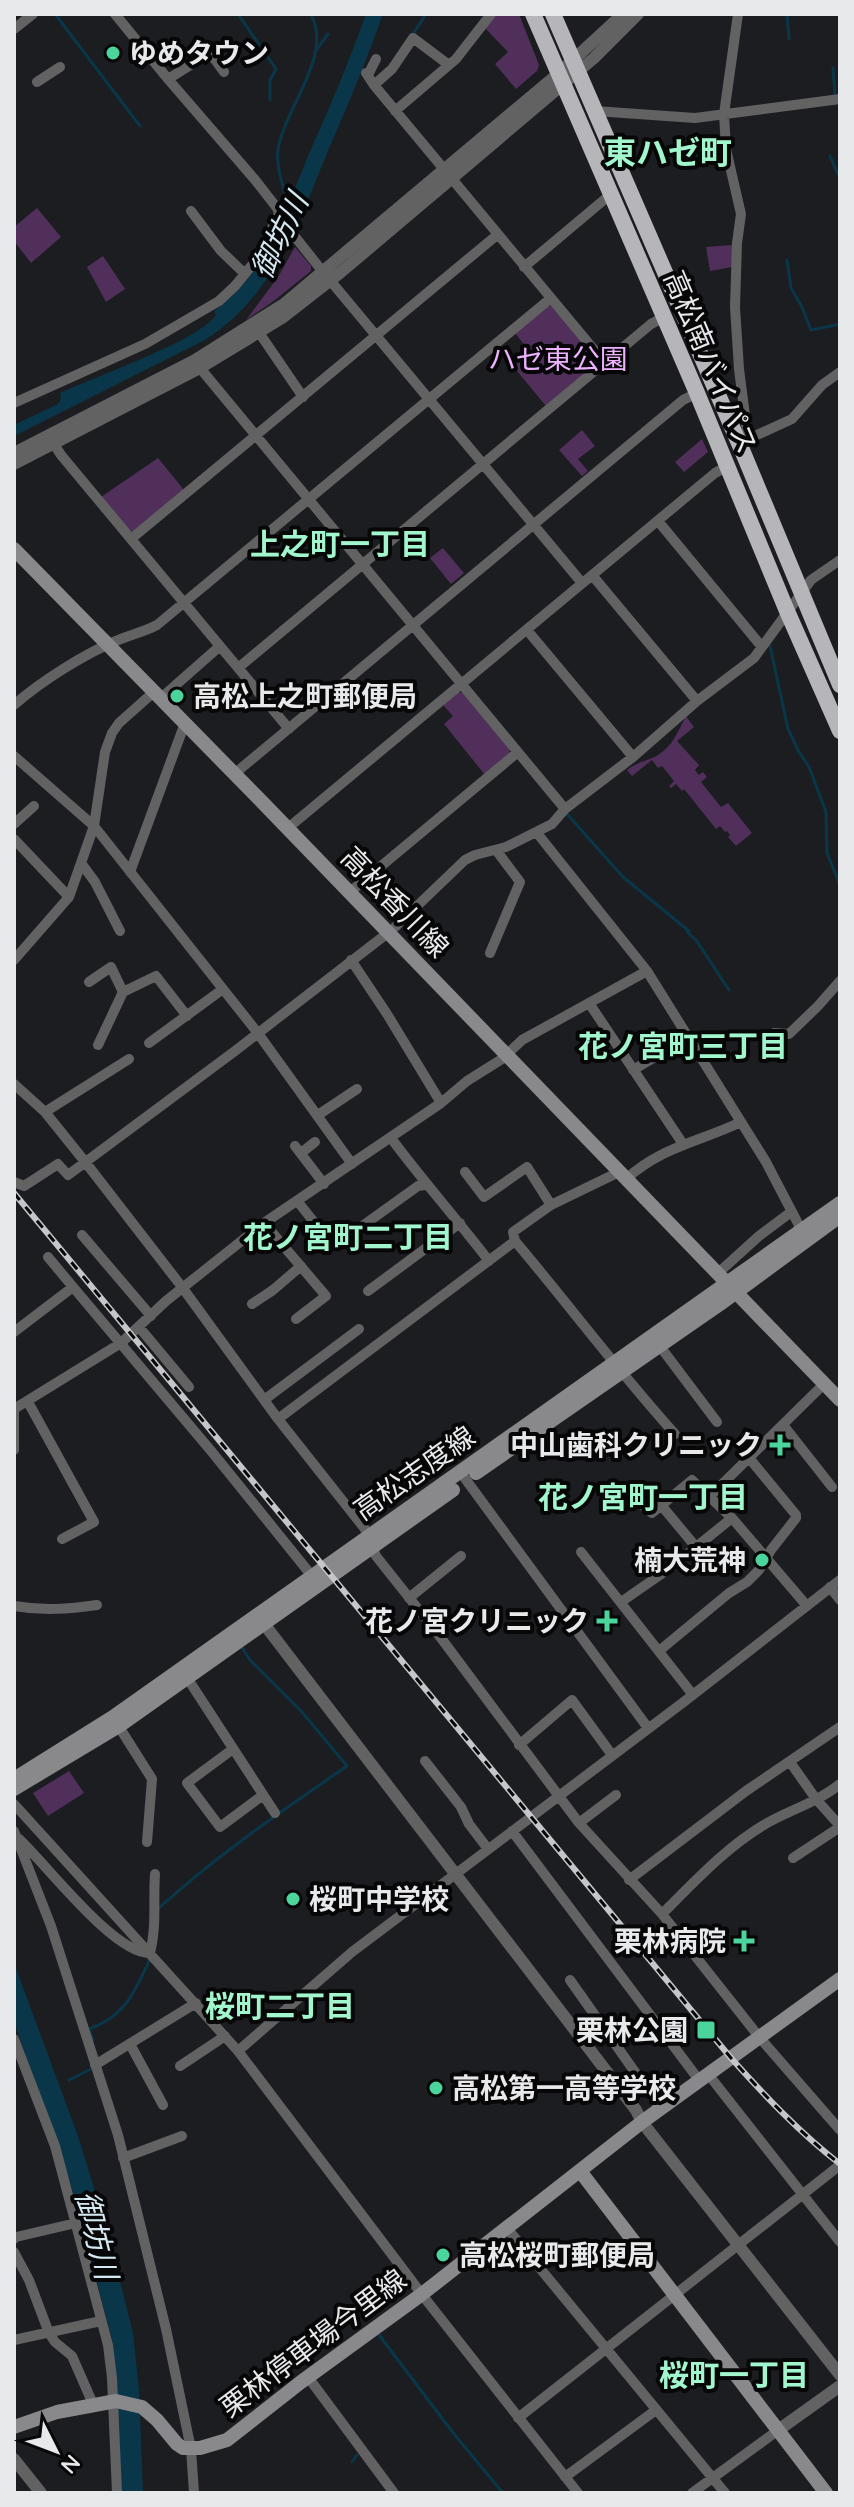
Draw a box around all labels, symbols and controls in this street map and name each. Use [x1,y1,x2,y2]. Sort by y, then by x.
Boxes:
place label: ゆめタウン [129,35,269,70]
marker: ゆめタウン [104,44,122,62]
district label: 東ハゼ町 [604,132,732,172]
water label: 御坊川 [242,184,317,284]
street label: 高松南バイパス [657,265,766,459]
park label: ハゼ東公園 [488,341,628,376]
district label: 上之町一丁目 [250,525,430,563]
place label: 高松上之町郵便局 [193,678,417,713]
marker: 高松上之町郵便局 [168,687,186,705]
street label: 高松香川線 [334,839,457,964]
district label: 花ノ宮町三丁目 [578,1027,788,1065]
district label: 花ノ宮町二丁目 [243,1218,453,1256]
street label: 高松志度線 [346,1418,481,1527]
place label: 中山歯科クリニック [510,1427,762,1462]
marker: 中山歯科クリニック [769,1434,791,1456]
district label: 花ノ宮町一丁目 [538,1478,748,1516]
place label: 楠大荒神 [634,1542,746,1577]
marker: 楠大荒神 [753,1551,771,1569]
place label: 花ノ宮クリニック [365,1603,589,1638]
marker: 花ノ宮クリニック [596,1610,618,1632]
place label: 桜町中学校 [309,1881,449,1916]
marker: 桜町中学校 [284,1890,302,1908]
place label: 栗林病院 [614,1923,726,1958]
marker: 栗林病院 [733,1930,755,1952]
district label: 桜町二丁目 [205,1987,355,2025]
place label: 栗林公園 [576,2012,688,2047]
marker: 栗林公園 [695,2019,717,2041]
place label: 高松第一高等学校 [452,2070,676,2105]
marker: 高松第一高等学校 [427,2079,445,2097]
water label: 御坊川 [68,2186,127,2286]
place label: 高松桜町郵便局 [459,2237,655,2272]
marker: 高松桜町郵便局 [434,2246,452,2264]
street label: 栗林停車場今里線 [213,2261,413,2424]
district label: 桜町一丁目 [659,2356,809,2394]
north arrow [16,2411,96,2491]
text: N [55,2449,87,2480]

